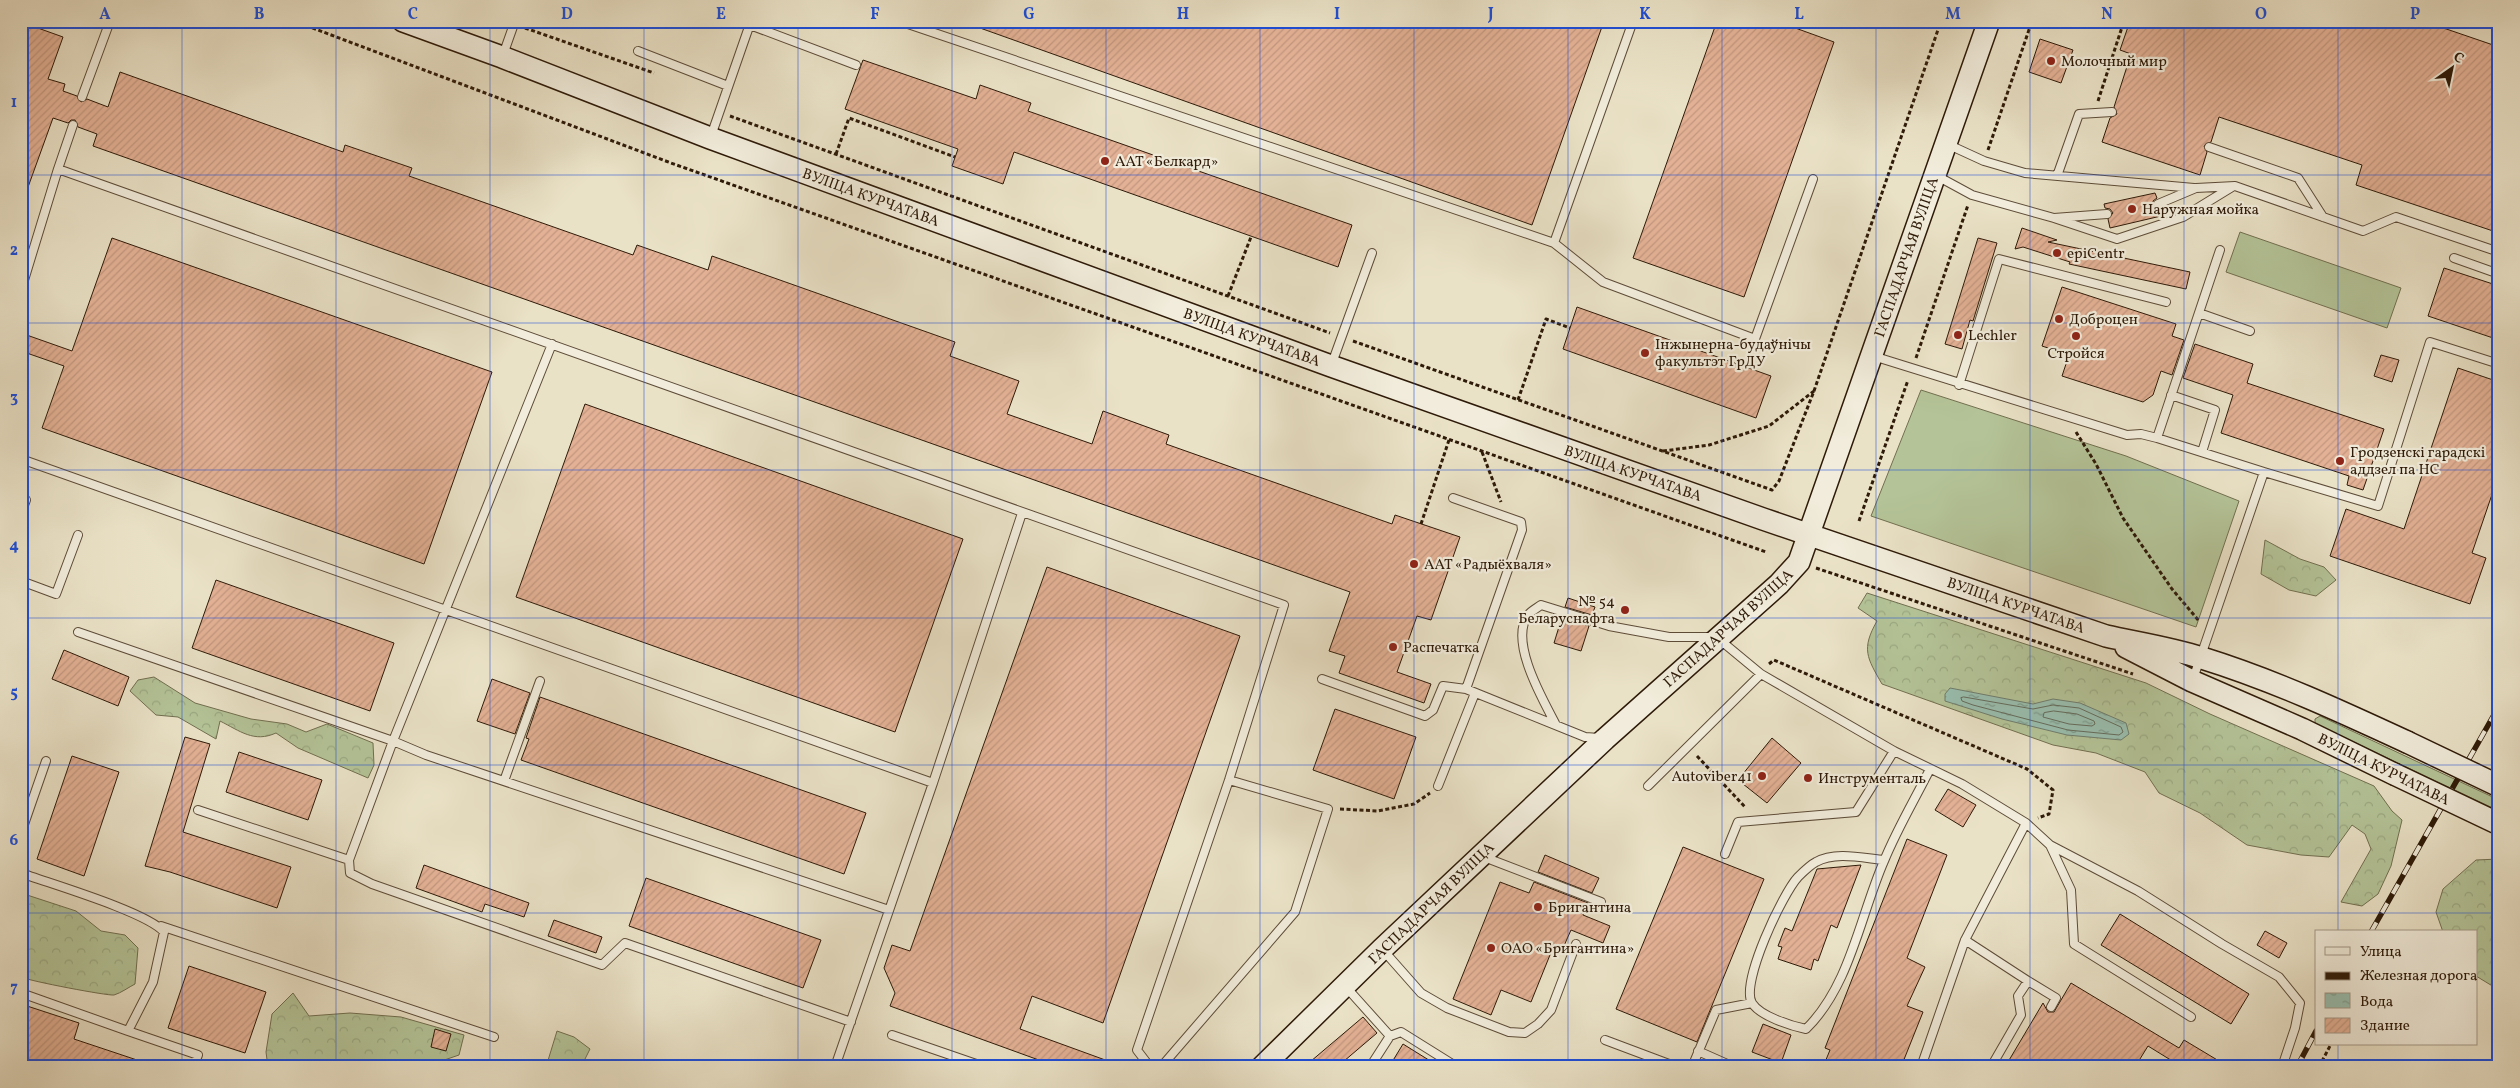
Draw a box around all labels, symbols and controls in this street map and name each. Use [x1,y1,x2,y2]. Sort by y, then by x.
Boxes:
text: A [99,4,111,26]
text: B [254,4,265,26]
text: C [408,4,418,26]
text: D [561,4,573,26]
text: E [716,4,726,26]
text: F [870,4,880,26]
text: G [1023,4,1035,26]
text: H [1177,4,1189,26]
text: I [1334,4,1340,26]
text: J [1487,4,1494,26]
text: K [1639,4,1651,26]
text: L [1794,4,1804,26]
text: M [1945,4,1961,26]
text: N [2101,4,2113,26]
text: O [2255,4,2267,26]
text: P [2410,4,2420,26]
north arrow [2428,42,2478,92]
text: С [2449,48,2467,69]
place label: Молочный мир [2061,52,2167,73]
marker: Молочный мир [2045,55,2057,67]
text: 1 [11,92,17,114]
place label: ААТ «Белкард» [1115,152,1218,173]
marker: ААТ «Белкард» [1099,155,1111,167]
street label: ВУЛІЦА КУРЧАТАВА [799,164,942,233]
street label: ГАСПАДАРЧАЯ ВУЛІЦА [1870,174,1945,340]
place label: Наружная мойка [2142,200,2259,221]
marker: Наружная мойка [2126,203,2138,215]
text: 2 [10,240,18,262]
place label: epiCentr [2067,244,2125,265]
marker: epiCentr [2051,247,2063,259]
street label: ВУЛІЦА КУРЧАТАВА [1180,304,1323,373]
place label: Доброцен [2069,310,2138,331]
marker: Доброцен [2053,313,2065,325]
place label: Lechler [1968,326,2017,347]
marker: Lechler [1952,329,1964,341]
marker: Стройся [2070,330,2082,342]
place label: Інжынерна-будаўнічы факультэт ГрДУ [1655,335,1811,373]
place label: Стройся [2047,344,2105,365]
marker: Інжынерна-будаўнічы факультэт ГрДУ [1639,347,1651,359]
text: 3 [10,387,18,409]
street label: ВУЛІЦА КУРЧАТАВА [1561,441,1705,508]
place label: Гродзенскі гарадскі аддзел па НС [2350,443,2485,481]
marker: Гродзенскі гарадскі аддзел па НС [2334,455,2346,467]
text: 4 [9,535,19,557]
place label: ААТ «Радыёхваля» [1424,555,1552,576]
marker: ААТ «Радыёхваля» [1408,558,1420,570]
street label: ГАСПАДАРЧАЯ ВУЛІЦА [1659,565,1799,693]
street label: ВУЛІЦА КУРЧАТАВА [1944,573,2088,640]
place label: № 54 Беларуснафта [1518,592,1615,630]
marker: № 54 Беларуснафта [1619,604,1631,616]
place label: Распечатка [1403,638,1480,659]
marker: Распечатка [1387,641,1399,653]
text: 5 [10,682,18,704]
street label: ВУЛІЦА КУРЧАТАВА [2314,729,2453,812]
place label: Autoviber41 [1672,767,1752,788]
place label: Инструменталь [1818,769,1926,790]
marker: Autoviber41 [1756,770,1768,782]
marker: Инструменталь [1802,772,1814,784]
text: 6 [10,830,19,852]
street label: ГАСПАДАРЧАЯ ВУЛІЦА [1364,838,1500,970]
place label: Бригантина [1548,898,1631,919]
marker: Бригантина [1532,901,1544,913]
legend [2315,930,2478,1046]
place label: ОАО «Бригантина» [1501,939,1634,960]
marker: ОАО «Бригантина» [1485,942,1497,954]
text: Улица [2360,942,2402,963]
text: Железная дорога [2360,966,2477,987]
text: 7 [10,977,18,999]
text: Вода [2360,992,2393,1013]
text: Здание [2360,1016,2410,1037]

